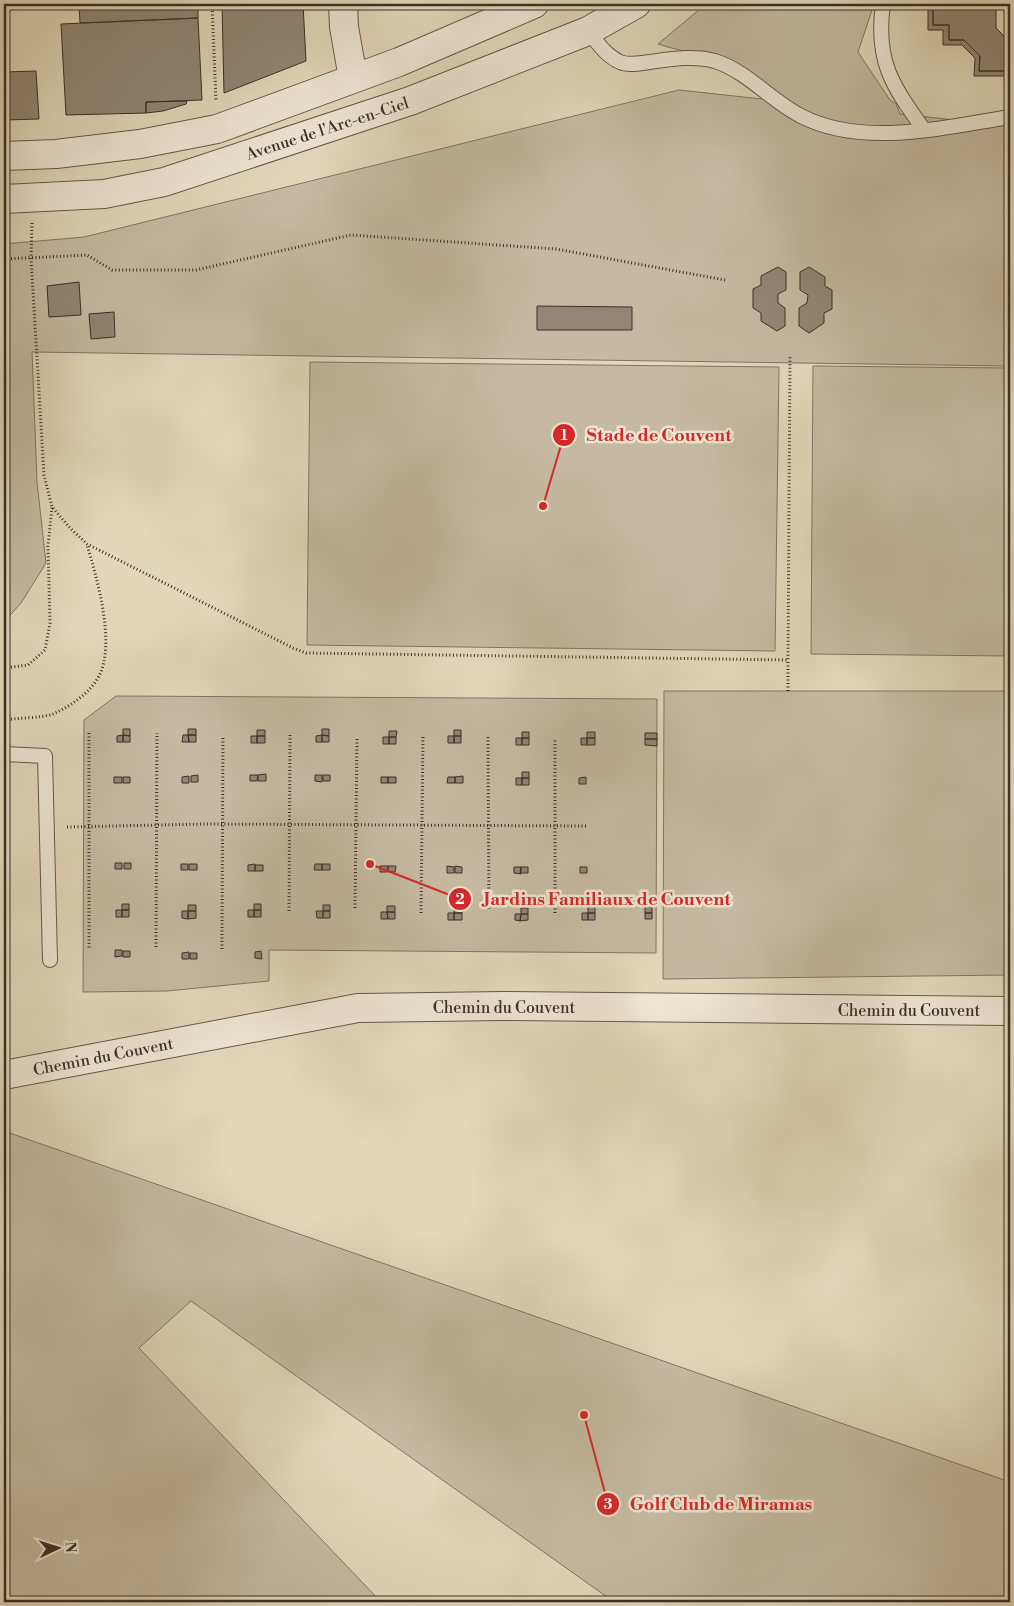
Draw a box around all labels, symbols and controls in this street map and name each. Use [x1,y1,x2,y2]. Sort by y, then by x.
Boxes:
street label: Avenue de l'Arc-en-Ciel [242,93,412,165]
callout: Stade de Couvent [552,419,742,452]
text: Stade de Couvent [586,424,732,447]
text: 1 [560,426,568,445]
callout: Jardins Familiaux de Couvent [448,883,740,916]
text: Jardins Familiaux de Couvent [480,888,731,911]
text: 2 [455,890,465,909]
street label: Chemin du Couvent [433,998,576,1018]
street label: Chemin du Couvent [838,1001,981,1021]
street label: Chemin du Couvent [31,1034,175,1080]
callout: Golf Club de Miramas [595,1487,823,1520]
text: Golf Club de Miramas [630,1493,813,1516]
text: 3 [603,1495,613,1514]
north arrow [32,1524,82,1574]
text: N [61,1541,79,1553]

